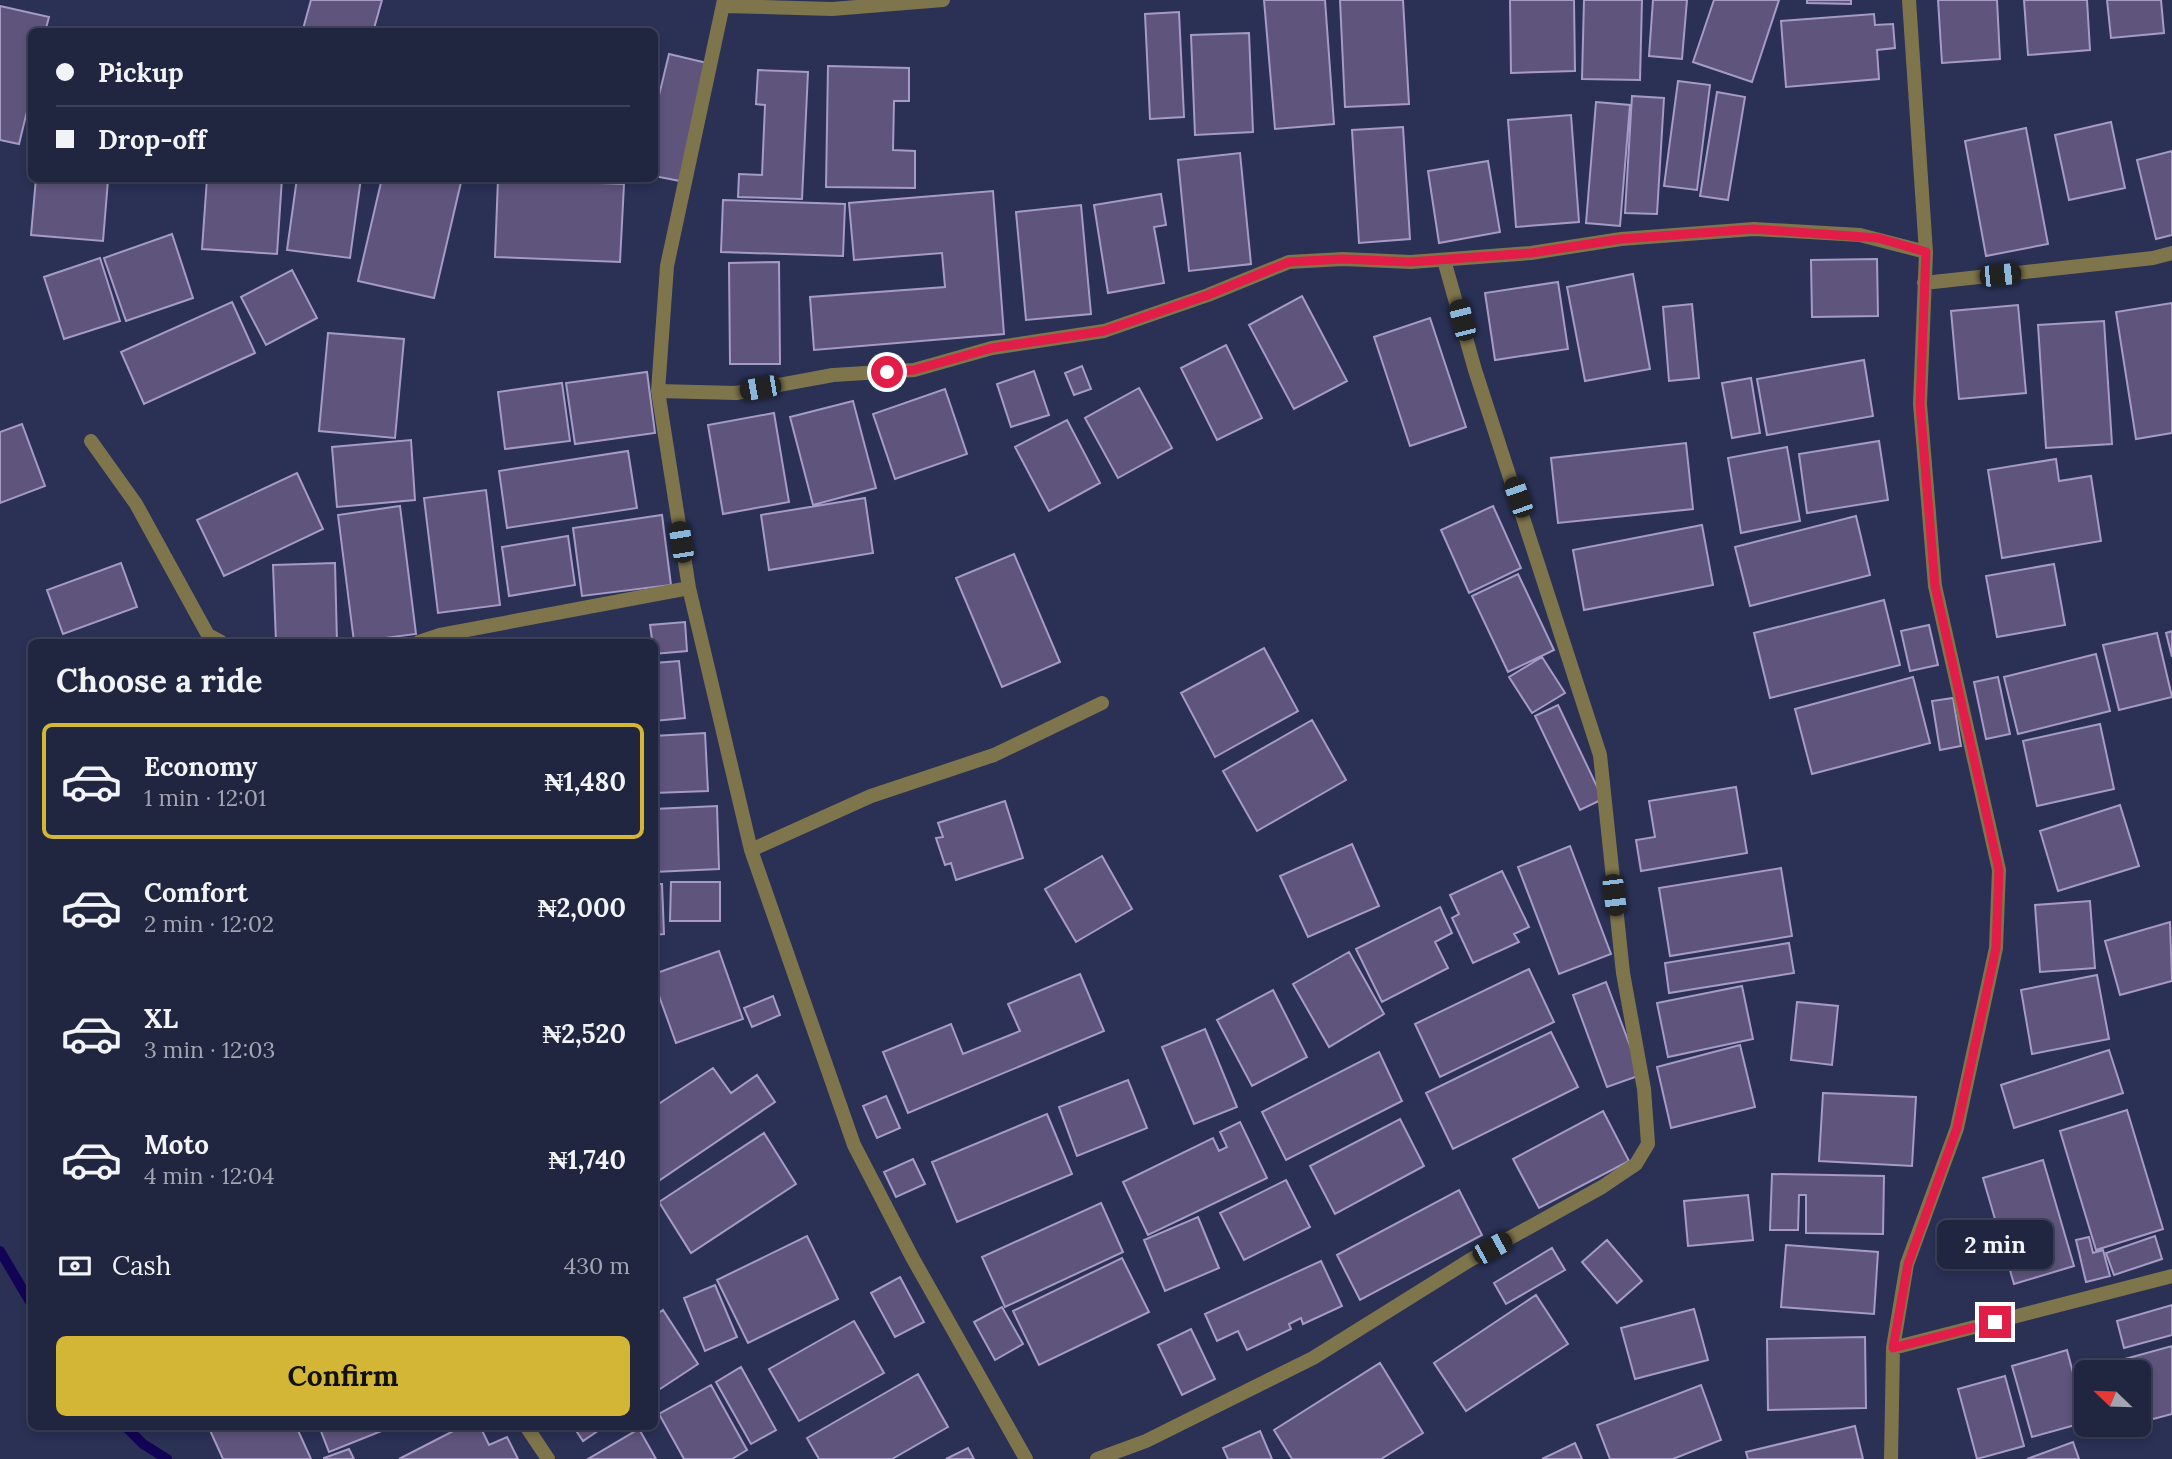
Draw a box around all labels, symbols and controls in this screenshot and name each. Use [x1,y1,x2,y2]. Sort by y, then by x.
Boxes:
text: Pickup [98,56,184,89]
text: Drop-off [98,123,206,156]
car [1979,262,2022,288]
car [1447,297,1478,343]
route start [871,356,903,388]
car [738,374,783,402]
car [1502,474,1535,520]
car [668,520,695,564]
text: Choose a ride [56,660,263,701]
icon: car [60,750,123,813]
text: Economy [144,750,257,783]
text: ₦1,480 [545,765,626,798]
text: 1 min · 12:01 [144,783,266,812]
car [1602,873,1627,917]
icon: car [60,876,123,939]
text: Comfort [144,876,248,909]
text: ₦2,000 [538,891,626,924]
text: 2 min · 12:02 [144,909,274,938]
icon: car [60,1002,123,1065]
text: XL [144,1002,178,1035]
text: ₦2,520 [542,1017,626,1050]
text: 3 min · 12:03 [144,1035,275,1064]
icon: car [60,1128,123,1191]
text: Moto [144,1128,209,1161]
text: ₦1,740 [548,1143,626,1176]
text: 4 min · 12:04 [144,1161,275,1190]
callout: 2 min [1937,1220,2053,1270]
car [1469,1229,1516,1267]
text: 2 min [1964,1230,2026,1259]
icon: cash [56,1247,94,1285]
text: Cash [112,1249,171,1282]
text: 430 m [564,1251,630,1280]
route end [1979,1306,2011,1338]
button: Confirm [56,1336,630,1416]
north arrow [2074,1360,2151,1437]
map controls [2074,1360,2151,1437]

